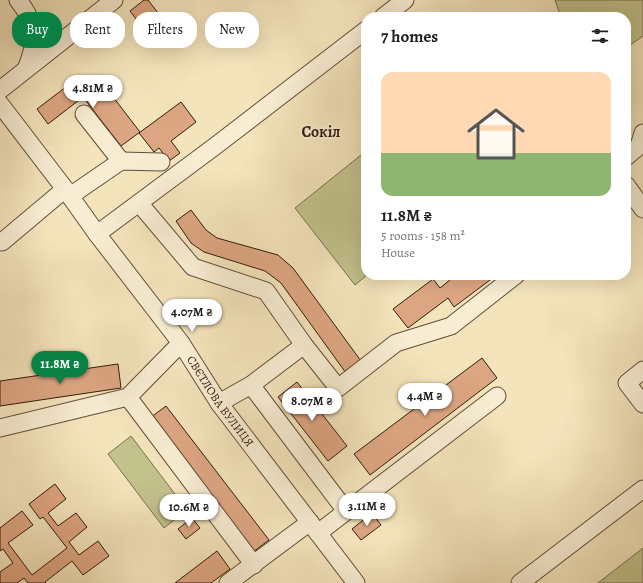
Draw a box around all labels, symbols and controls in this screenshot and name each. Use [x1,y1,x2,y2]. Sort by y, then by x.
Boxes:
chip: Buy [12,12,62,48]
chip: Rent [70,12,125,48]
chip: Filters [133,12,197,48]
chip: New [205,12,259,48]
text: 7 homes [381,25,438,48]
icon: filters [589,25,611,47]
pin: 4.81M ₴ [56,75,130,109]
text: 4.81M ₴ [73,79,113,96]
icon: home [460,98,532,170]
district label: Сокіл [301,121,341,143]
text: 11.8M ₴ [381,204,432,227]
text: 5 rooms · 158 m² [381,227,465,244]
text: House [381,244,415,261]
pin: 4.07M ₴ [155,299,229,333]
text: 4.07M ₴ [171,303,213,320]
pin: 11.8M ₴ [23,351,97,385]
street label: СВЄТЛОВА ВУЛИЦЯ [183,353,257,450]
text: 11.8M ₴ [40,355,80,372]
pin: 4.4M ₴ [392,383,458,417]
text: 4.4M ₴ [407,387,443,404]
pin: 8.07M ₴ [275,388,349,422]
text: 8.07M ₴ [291,392,333,409]
pin: 3.11M ₴ [330,493,404,527]
pin: 10.6M ₴ [152,494,226,528]
text: 3.11M ₴ [348,497,386,514]
text: 10.6M ₴ [168,498,210,515]

